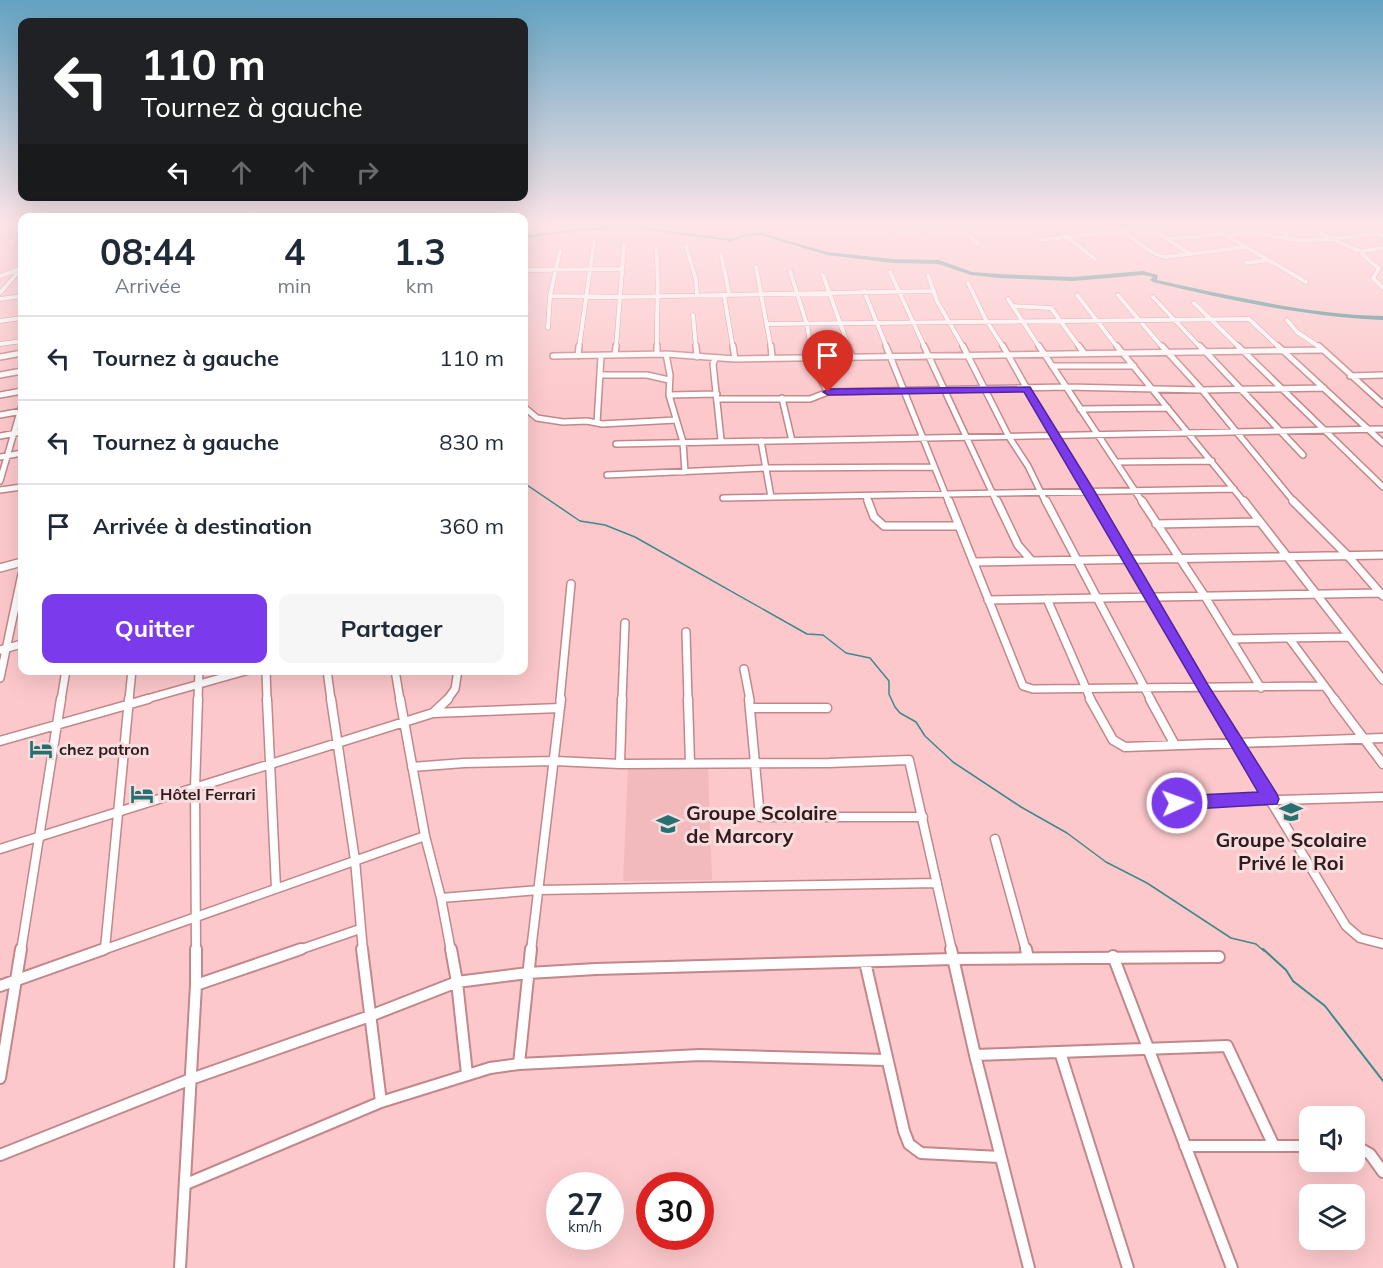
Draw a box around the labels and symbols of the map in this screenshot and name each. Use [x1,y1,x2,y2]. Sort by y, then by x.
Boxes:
pin [802,330,853,392]
hotel icon: chez patron [28,736,54,762]
place label: chez patron [59,739,149,759]
position arrow [1145,771,1209,835]
hotel icon: Hôtel Ferrari [129,781,155,807]
place label: Hôtel Ferrari [160,784,256,804]
school or university icon: Groupe Scolaire Privé le Roi [1278,799,1304,825]
place label: Groupe Scolaire de Marcory [686,800,837,848]
school or university icon: Groupe Scolaire de Marcory [655,811,681,837]
place label: Groupe Scolaire Privé le Roi [1215,827,1367,875]
speed limit sign: 30 [636,1172,714,1250]

